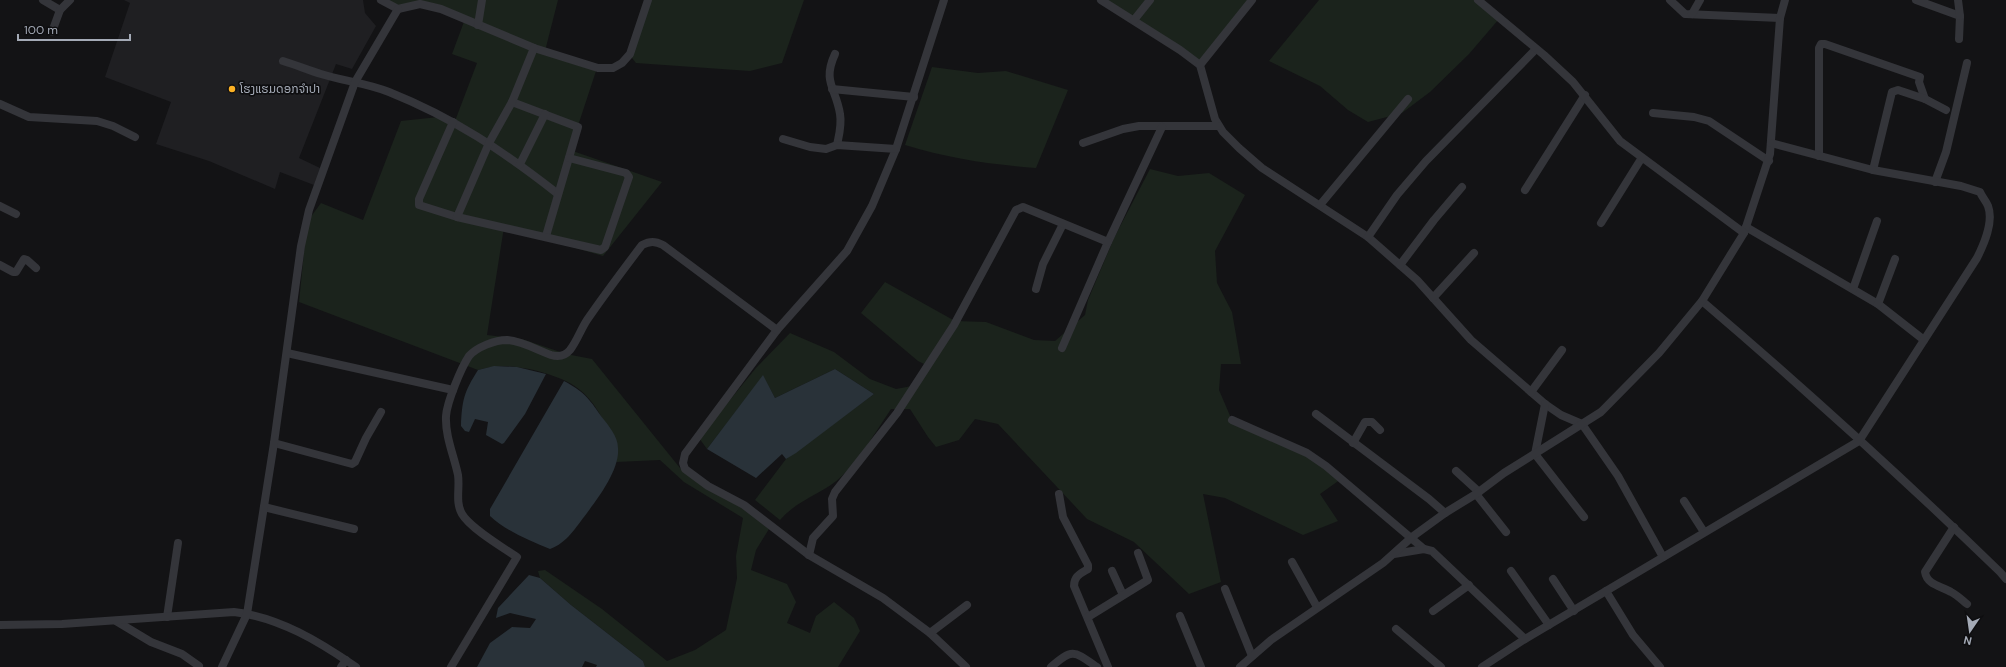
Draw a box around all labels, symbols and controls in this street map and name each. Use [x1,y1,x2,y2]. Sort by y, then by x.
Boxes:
scale bar [18,16,130,42]
text: 100 m [24,22,58,38]
place label: ໂຮງແຮມດອກຈຳປາ [239,81,320,97]
marker: ໂຮງແຮມດອກຈຳປາ [227,84,237,94]
north arrow [1950,611,1990,651]
text: N [1962,633,1973,648]

